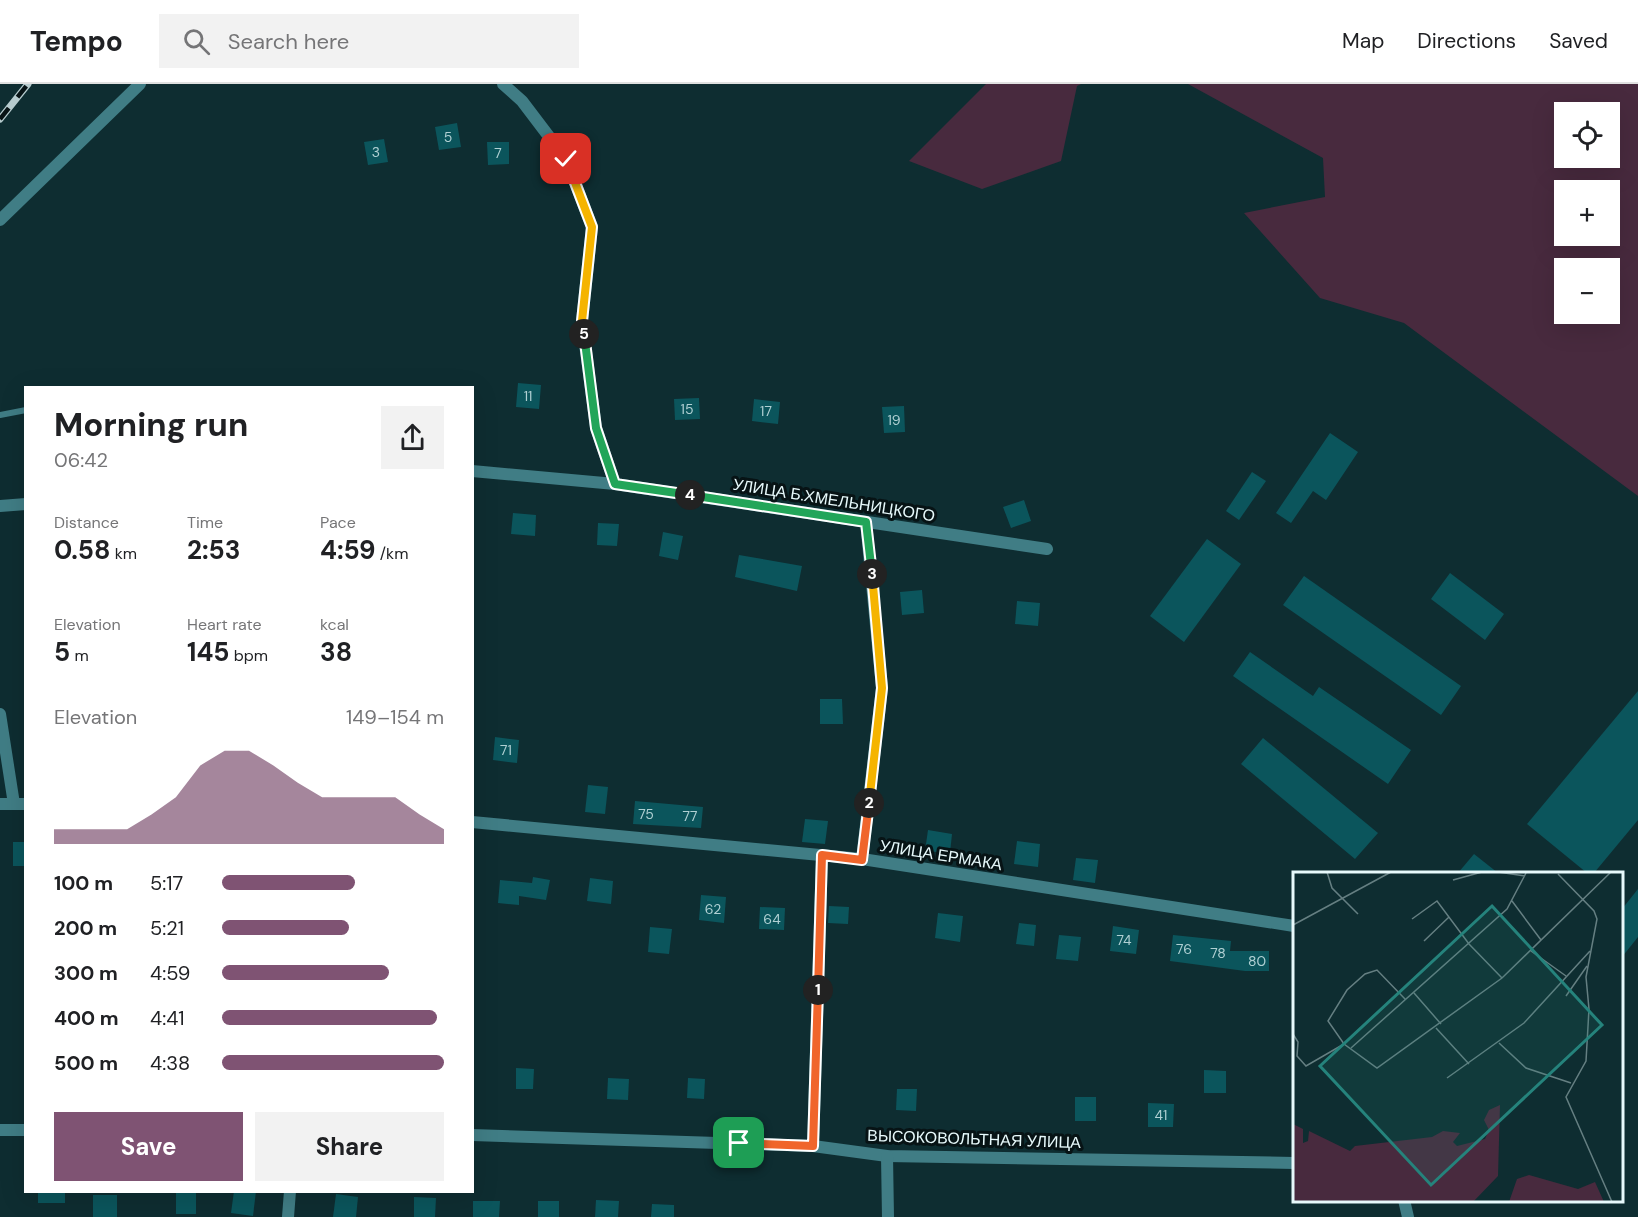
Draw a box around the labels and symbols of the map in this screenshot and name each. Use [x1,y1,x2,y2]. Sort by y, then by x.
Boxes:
house number: 5 [444,128,452,146]
pin [540,133,591,184]
house number: 3 [372,143,380,161]
house number: 7 [494,144,502,162]
pin: 5 [569,319,599,349]
house number: 11 [524,387,532,405]
house number: 15 [681,400,693,418]
house number: 17 [760,402,772,420]
house number: 19 [887,411,901,429]
street label: УЛИЦА Б.ХМЕЛЬНИЦКОГО [731,474,937,526]
pin: 4 [675,480,705,510]
pin: 3 [857,559,887,589]
house number: 71 [500,741,512,759]
pin: 2 [854,788,884,818]
house number: 75 [638,805,654,823]
house number: 77 [683,807,697,825]
street label: УЛИЦА ЕРМАКА [878,835,1004,875]
inset map [1293,872,1623,1202]
house number: 62 [705,900,721,918]
house number: 64 [763,910,781,928]
house number: 74 [1116,931,1132,949]
house number: 76 [1176,940,1192,958]
house number: 78 [1210,944,1226,962]
house number: 80 [1248,952,1266,970]
pin: 1 [803,975,833,1005]
house number: 41 [1155,1106,1167,1124]
pin [713,1117,764,1168]
street label: ВЫСОКОВОЛЬТНАЯ УЛИЦА [867,1125,1082,1153]

